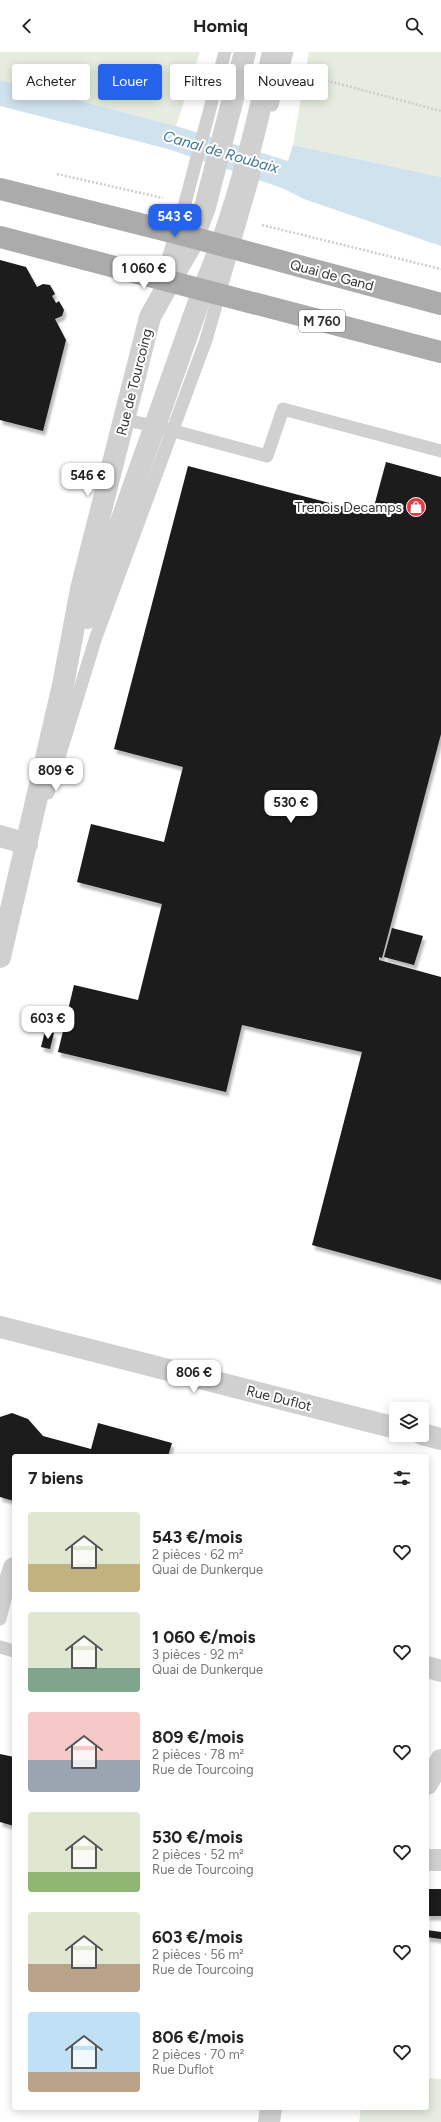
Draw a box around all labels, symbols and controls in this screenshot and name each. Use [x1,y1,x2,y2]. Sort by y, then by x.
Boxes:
icon: back [16,15,38,37]
text: Homiq [193,15,248,37]
icon: search [403,15,425,37]
chip: Acheter [12,64,90,100]
chip: Louer [98,64,162,100]
chip: Filtres [170,64,236,100]
chip: Nouveau [244,64,328,100]
water label: Canal de Roubaix [161,127,282,177]
pin: 543 € [147,204,203,238]
text: 543 € [157,209,193,224]
pin: 1 060 € [107,256,181,290]
street label: Quai de Gand [288,256,375,295]
text: 1 060 € [121,261,167,276]
road number: M 760 [299,310,345,332]
street label: Rue de Tourcoing [113,327,156,437]
pin: 546 € [60,463,116,497]
text: 546 € [70,468,106,483]
shop icon: Trenois Decamps [405,496,427,518]
place label: Trenois Decamps [295,499,402,516]
pin: 809 € [28,758,84,792]
text: 809 € [38,763,74,778]
pin: 530 € [263,790,319,824]
text: 530 € [273,795,309,810]
pin: 603 € [20,1006,76,1040]
text: 603 € [30,1011,66,1026]
pin: 806 € [166,1360,222,1394]
text: 806 € [176,1365,212,1380]
street label: Rue Duflot [244,1382,313,1415]
map controls [389,1402,429,1442]
button: layers [389,1402,429,1442]
icon: filters [391,1467,413,1489]
text: 7 biens [28,1468,83,1488]
text: 543 €/mois [152,1527,242,1547]
icon: home [60,1528,108,1576]
icon: heart [391,1541,413,1563]
text: 2 pièces · 62 m² [152,1547,244,1562]
text: Quai de Dunkerque [152,1562,263,1577]
text: 1 060 €/mois [152,1627,255,1647]
icon: home [60,1628,108,1676]
icon: heart [391,1641,413,1663]
text: 3 pièces · 92 m² [152,1647,244,1662]
text: Quai de Dunkerque [152,1662,263,1677]
text: 809 €/mois [152,1727,244,1747]
icon: home [60,1728,108,1776]
icon: heart [391,1741,413,1763]
text: 2 pièces · 78 m² [152,1747,244,1762]
text: Rue de Tourcoing [152,1762,254,1777]
text: 530 €/mois [152,1827,243,1847]
icon: home [60,1828,108,1876]
icon: heart [391,1841,413,1863]
text: 2 pièces · 52 m² [152,1847,244,1862]
text: Rue de Tourcoing [152,1862,254,1877]
text: 603 €/mois [152,1927,243,1947]
icon: home [60,1928,108,1976]
icon: heart [391,1941,413,1963]
text: 2 pièces · 56 m² [152,1947,244,1962]
text: Rue de Tourcoing [152,1962,254,1977]
text: 806 €/mois [152,2027,244,2047]
icon: home [60,2028,108,2076]
icon: heart [391,2041,413,2063]
text: 2 pièces · 70 m² [152,2047,244,2062]
text: Rue Duflot [152,2062,214,2077]

